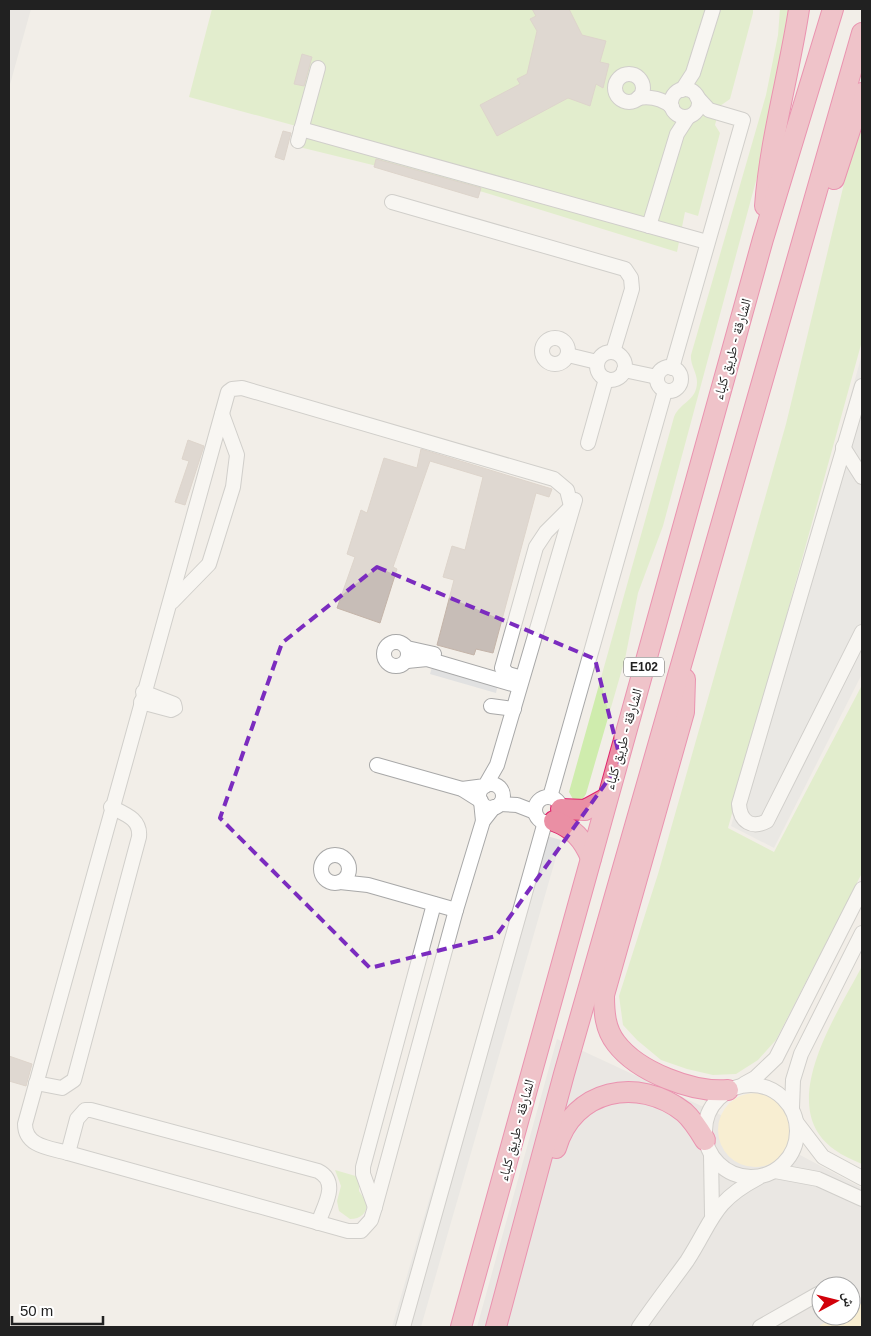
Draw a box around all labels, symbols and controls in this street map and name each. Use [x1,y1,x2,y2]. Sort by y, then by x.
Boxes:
street label: الشارقة - طريق كلباء [710,296,756,402]
road number: E102 [624,658,664,676]
street label: الشارقة - طريق كلباء [601,686,647,792]
street label: الشارقة - طريق كلباء [495,1077,539,1183]
north arrow [811,1276,861,1326]
text: ش [839,1291,858,1308]
scale bar [12,1294,104,1326]
text: 50 m [20,1302,53,1319]

